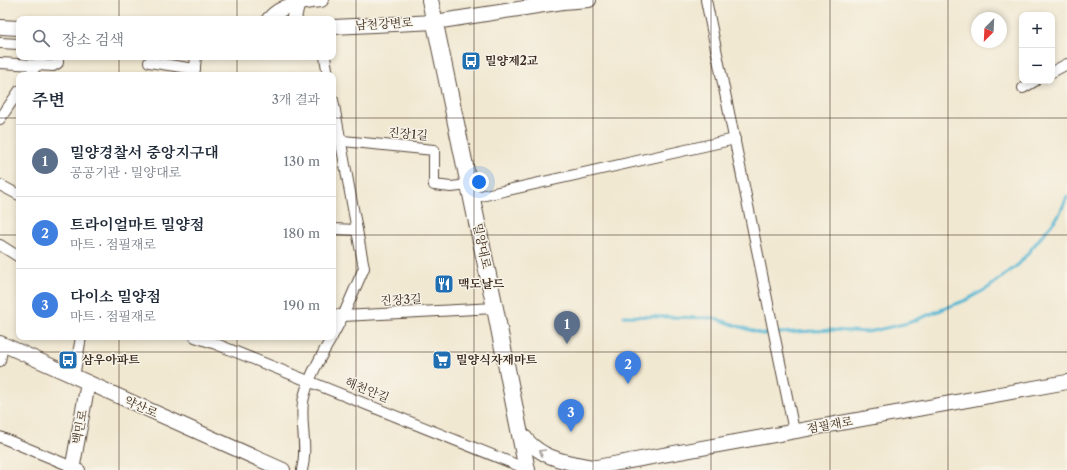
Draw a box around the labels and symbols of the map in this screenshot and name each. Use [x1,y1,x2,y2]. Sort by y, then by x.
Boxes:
north arrow [971,12,1007,48]
street label: 남천강변로 [355,14,414,33]
bus stop icon: 밀양제2교 [460,50,482,72]
place label: 밀양제2교 [485,53,539,68]
street label: 진장1길 [388,124,429,143]
your location [469,172,489,192]
street label: 밀양대로 [470,222,495,271]
restaurant icon: 맥도날드 [433,273,455,295]
place label: 맥도날드 [458,276,505,291]
street label: 진장3길 [380,291,422,308]
pin: 1 [554,311,580,344]
bus stop icon: 삼우아파트 [57,349,79,371]
supermarket icon: 밀양식자재마트 [431,349,453,371]
pin: 2 [615,351,641,384]
place label: 삼우아파트 [82,352,140,367]
place label: 밀양식자재마트 [456,352,538,367]
street label: 해천안길 [343,374,391,405]
street label: 약산로 [122,393,161,421]
pin: 3 [558,399,584,432]
street label: 백민로 [69,408,90,445]
street label: 점필재로 [806,413,854,436]
one-way arrow [539,449,546,456]

